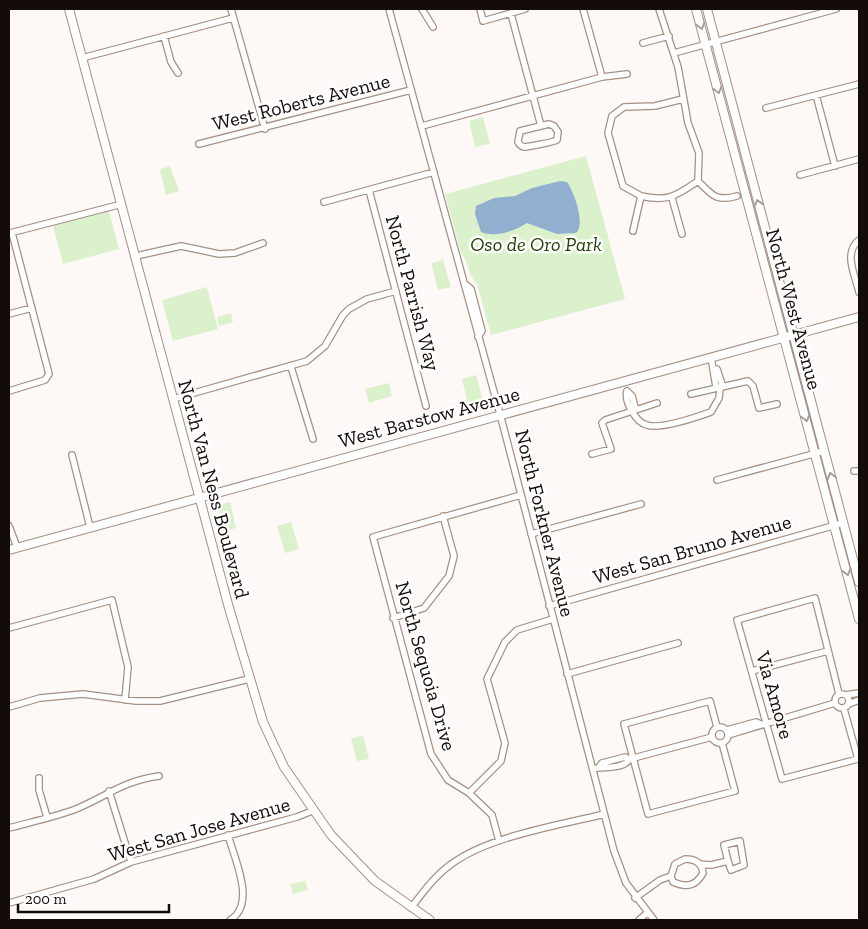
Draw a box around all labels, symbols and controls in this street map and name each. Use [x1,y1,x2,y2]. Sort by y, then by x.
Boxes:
one-way arrow [695,22,706,30]
street label: West Roberts Avenue [210,68,392,136]
one-way arrow [713,86,723,94]
one-way arrow [753,199,764,207]
street label: North Parrish Way [381,212,446,374]
street label: North West Avenue [761,226,827,392]
park label: Oso de Oro Park [470,232,602,256]
street label: North Van Ness Boulevard [173,377,255,601]
street label: West Barstow Avenue [336,381,522,453]
one-way arrow [800,413,811,422]
street label: North Forkner Avenue [510,427,580,619]
one-way arrow [826,472,836,480]
street label: West San Bruno Avenue [590,509,794,589]
one-way arrow [841,568,852,577]
street label: North Sequoia Drive [390,579,462,753]
street label: Via Amore [751,647,799,742]
street label: West San Jose Avenue [105,792,293,866]
scale bar [18,882,169,914]
text: 200 m [25,890,66,908]

